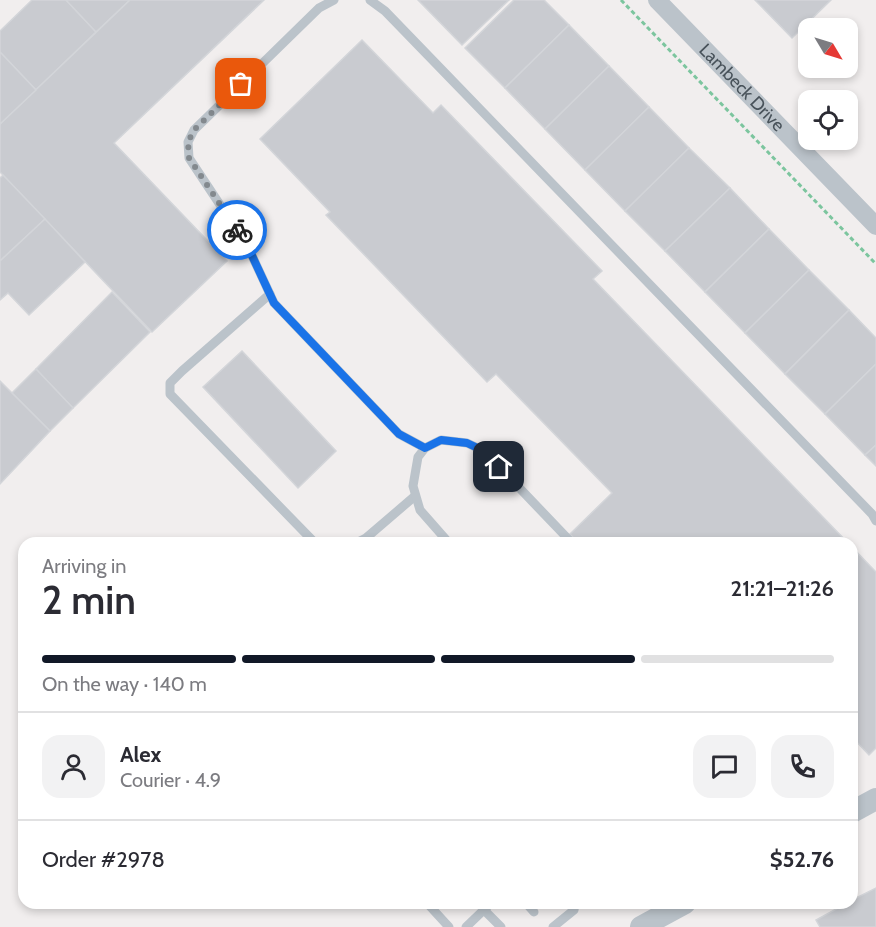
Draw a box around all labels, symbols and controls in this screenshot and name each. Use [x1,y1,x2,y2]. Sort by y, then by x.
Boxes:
north arrow [798,18,858,78]
map controls [798,18,858,150]
street label: Lambeck Drive [695,39,789,136]
pin [215,58,266,109]
icon: bag [224,67,257,100]
button: locate [798,90,858,150]
courier [207,200,267,260]
icon: bike [221,214,254,247]
pin [473,441,524,492]
icon: home [482,450,515,483]
text: Arriving in [42,554,126,578]
text: 21:21–21:26 [731,575,834,602]
text: 2 min [42,576,136,624]
text: On the way · 140 m [42,672,207,696]
button: person [42,735,105,798]
button: chat [693,735,756,798]
button: phone [771,735,834,798]
text: Alex [120,741,161,768]
text: Courier · 4.9 [120,768,221,792]
text: Order #2978 [42,846,165,873]
text: $52.76 [770,846,834,873]

